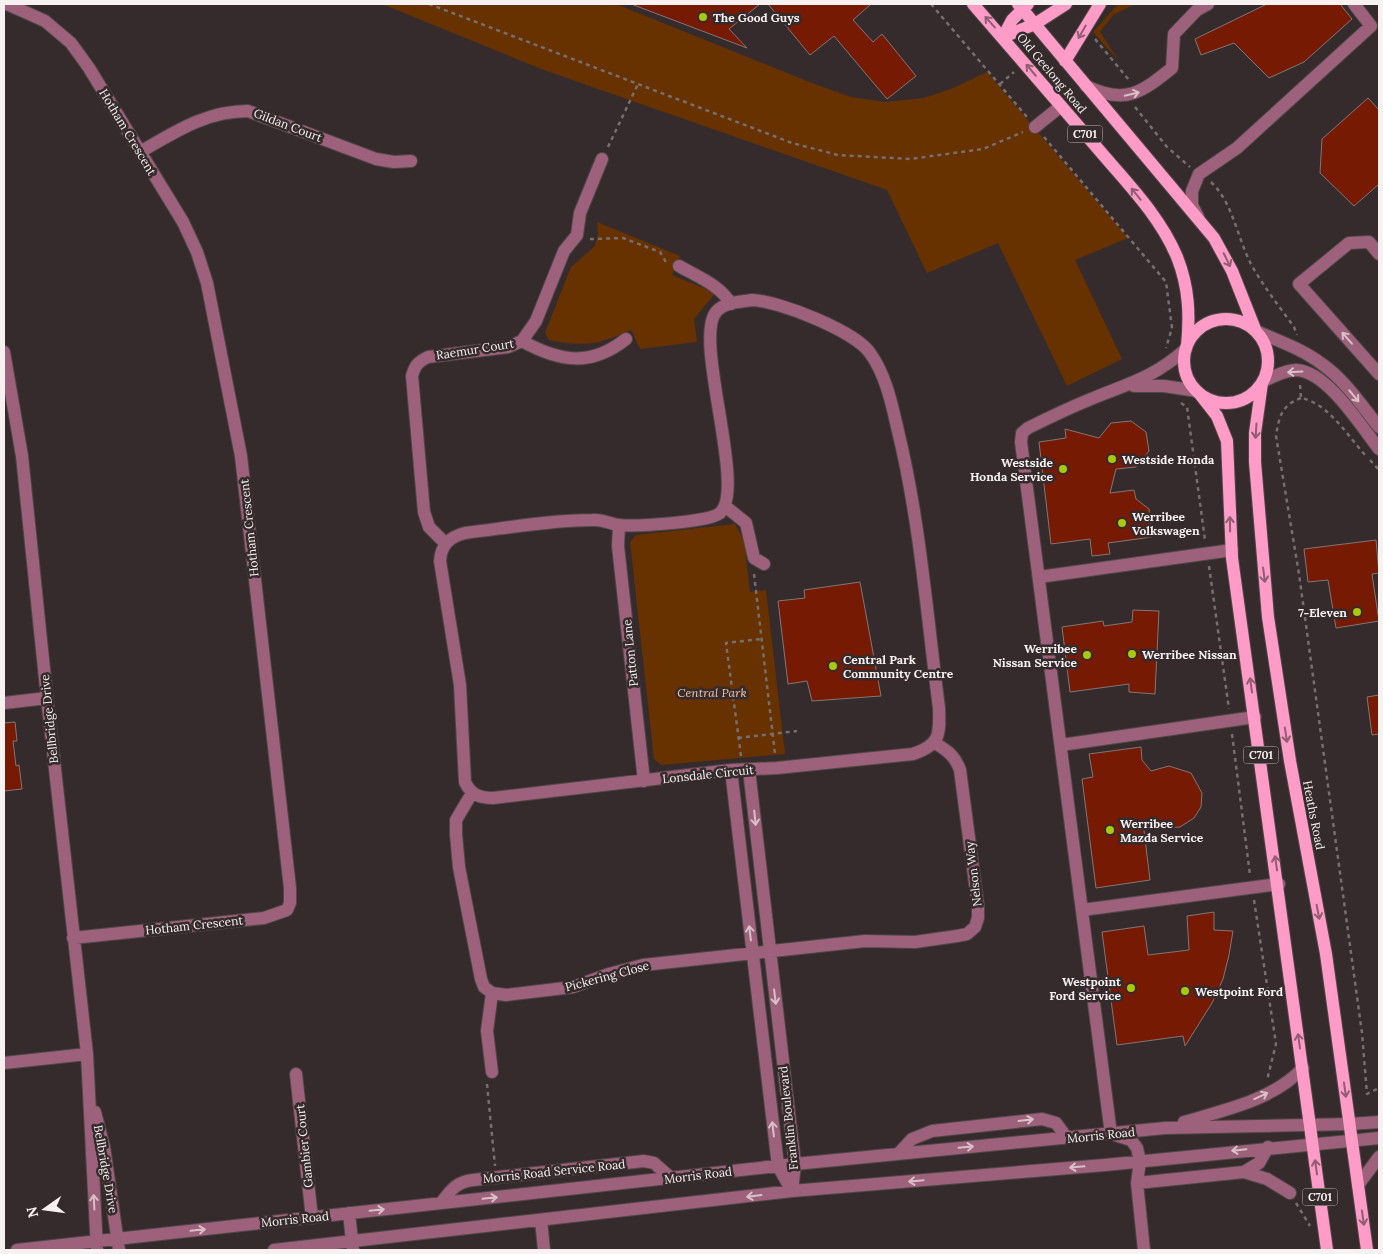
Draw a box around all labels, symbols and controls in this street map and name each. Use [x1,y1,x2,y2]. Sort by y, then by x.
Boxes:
place label: The Good Guys [713,10,800,25]
marker: The Good Guys [697,11,709,23]
one-way arrow [984,16,996,29]
one-way arrow [1077,24,1087,39]
street label: Old Geelong Road [1014,30,1090,116]
one-way arrow [1026,64,1037,77]
street label: Hotham Crescent [96,86,160,178]
one-way arrow [1124,89,1140,98]
street label: Gildan Court [252,105,325,145]
road number: C701 [1068,126,1102,142]
one-way arrow [1131,188,1142,201]
one-way arrow [1222,253,1232,268]
one-way arrow [1341,331,1352,344]
street label: Raemur Court [435,335,516,363]
one-way arrow [1287,367,1303,376]
one-way arrow [1348,389,1359,402]
one-way arrow [1251,423,1260,439]
place label: Westside Honda [1122,452,1215,467]
marker: Westside Honda [1106,453,1118,465]
place label: Westside Honda Service [970,455,1054,484]
marker: Westside Honda Service [1057,463,1069,475]
street label: Hotham Crescent [236,478,262,578]
place label: Werribee Volkswagen [1132,509,1200,538]
one-way arrow [1225,516,1235,532]
marker: Werribee Volkswagen [1116,517,1128,529]
one-way arrow [1259,567,1269,583]
place label: 7-Eleven [1298,605,1347,620]
marker: 7-Eleven [1351,606,1363,618]
street label: Patton Lane [619,618,641,687]
place label: Werribee Nissan Service [993,641,1078,670]
place label: Werribee Nissan [1142,647,1237,662]
marker: Werribee Nissan [1126,648,1138,660]
marker: Werribee Nissan Service [1081,649,1093,661]
place label: Central Park Community Centre [843,652,954,681]
marker: Central Park Community Centre [827,660,839,672]
street label: Bellbridge Drive [37,673,61,764]
one-way arrow [1245,677,1255,693]
park label: Central Park [677,685,747,700]
one-way arrow [1281,726,1291,742]
road number: C701 [1244,746,1278,764]
street label: Lonsdale Circuit [662,762,755,786]
street label: Heaths Road [1300,779,1328,851]
one-way arrow [750,810,760,826]
place label: Werribee Mazda Service [1120,816,1204,845]
marker: Werribee Mazda Service [1104,824,1116,836]
street label: Nelson Way [961,840,984,908]
one-way arrow [1271,855,1281,871]
one-way arrow [1314,903,1324,919]
street label: Hotham Crescent [144,912,244,938]
one-way arrow [745,925,755,941]
street label: Pickering Close [563,957,651,994]
place label: Westpoint Ford Service [1049,974,1122,1003]
marker: Westpoint Ford Service [1125,982,1137,994]
place label: Westpoint Ford [1195,984,1283,999]
marker: Westpoint Ford [1179,985,1191,997]
one-way arrow [770,989,780,1005]
one-way arrow [1294,1034,1304,1050]
street label: Franklin Boulevard [775,1065,801,1171]
one-way arrow [1340,1081,1350,1097]
one-way arrow [1253,1091,1268,1101]
street label: Gambier Court [292,1103,316,1188]
one-way arrow [1018,1115,1034,1125]
one-way arrow [768,1121,778,1137]
street label: Bellbridge Drive [91,1124,121,1215]
street label: Morris Road [1066,1124,1136,1146]
one-way arrow [958,1143,974,1152]
one-way arrow [1231,1146,1247,1155]
street label: Morris Road Service Road [482,1156,626,1186]
one-way arrow [1311,1160,1321,1176]
one-way arrow [1070,1162,1086,1172]
street label: Morris Road [663,1163,733,1187]
one-way arrow [908,1176,924,1185]
north arrow [20,1184,70,1234]
road number: C701 [1302,1188,1338,1206]
one-way arrow [746,1191,762,1201]
one-way arrow [482,1193,498,1203]
one-way arrow [89,1194,99,1210]
text: N [22,1205,42,1220]
one-way arrow [369,1205,385,1215]
street label: Morris Road [260,1208,330,1230]
one-way arrow [1358,1209,1368,1225]
one-way arrow [190,1225,206,1235]

